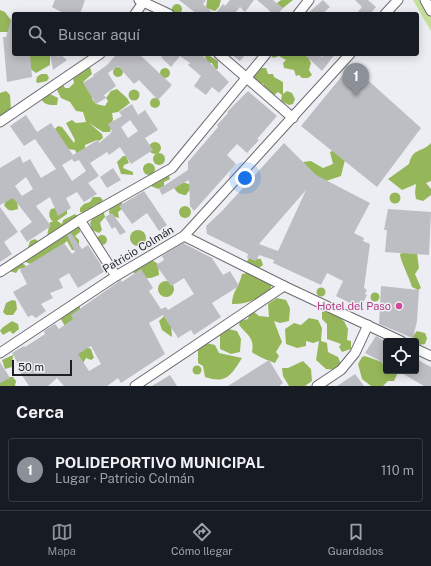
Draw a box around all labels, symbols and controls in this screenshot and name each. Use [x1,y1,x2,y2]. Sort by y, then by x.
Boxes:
search box [12,12,419,56]
icon: search [26,23,48,45]
text: Buscar aquí [58,26,140,43]
pin: 1 [343,63,369,96]
your location [235,168,255,188]
street label: Patricio Colmán [100,223,176,275]
place label: Hotel del Paso [317,300,391,312]
marker: Hotel del Paso [394,301,404,311]
map controls [383,338,419,374]
button: locate [383,338,419,374]
scale bar [12,358,72,377]
text: 50 m [18,361,44,373]
text: Cerca [16,402,64,422]
text: POLIDEPORTIVO MUNICIPAL [55,454,265,471]
text: 1 [27,463,33,478]
text: 110 m [381,463,414,478]
text: Lugar · Patricio Colmán [55,471,195,486]
tab: Mapa [48,521,76,557]
tab: Cómo llegar [171,521,233,557]
tab: Guardados [328,521,383,557]

